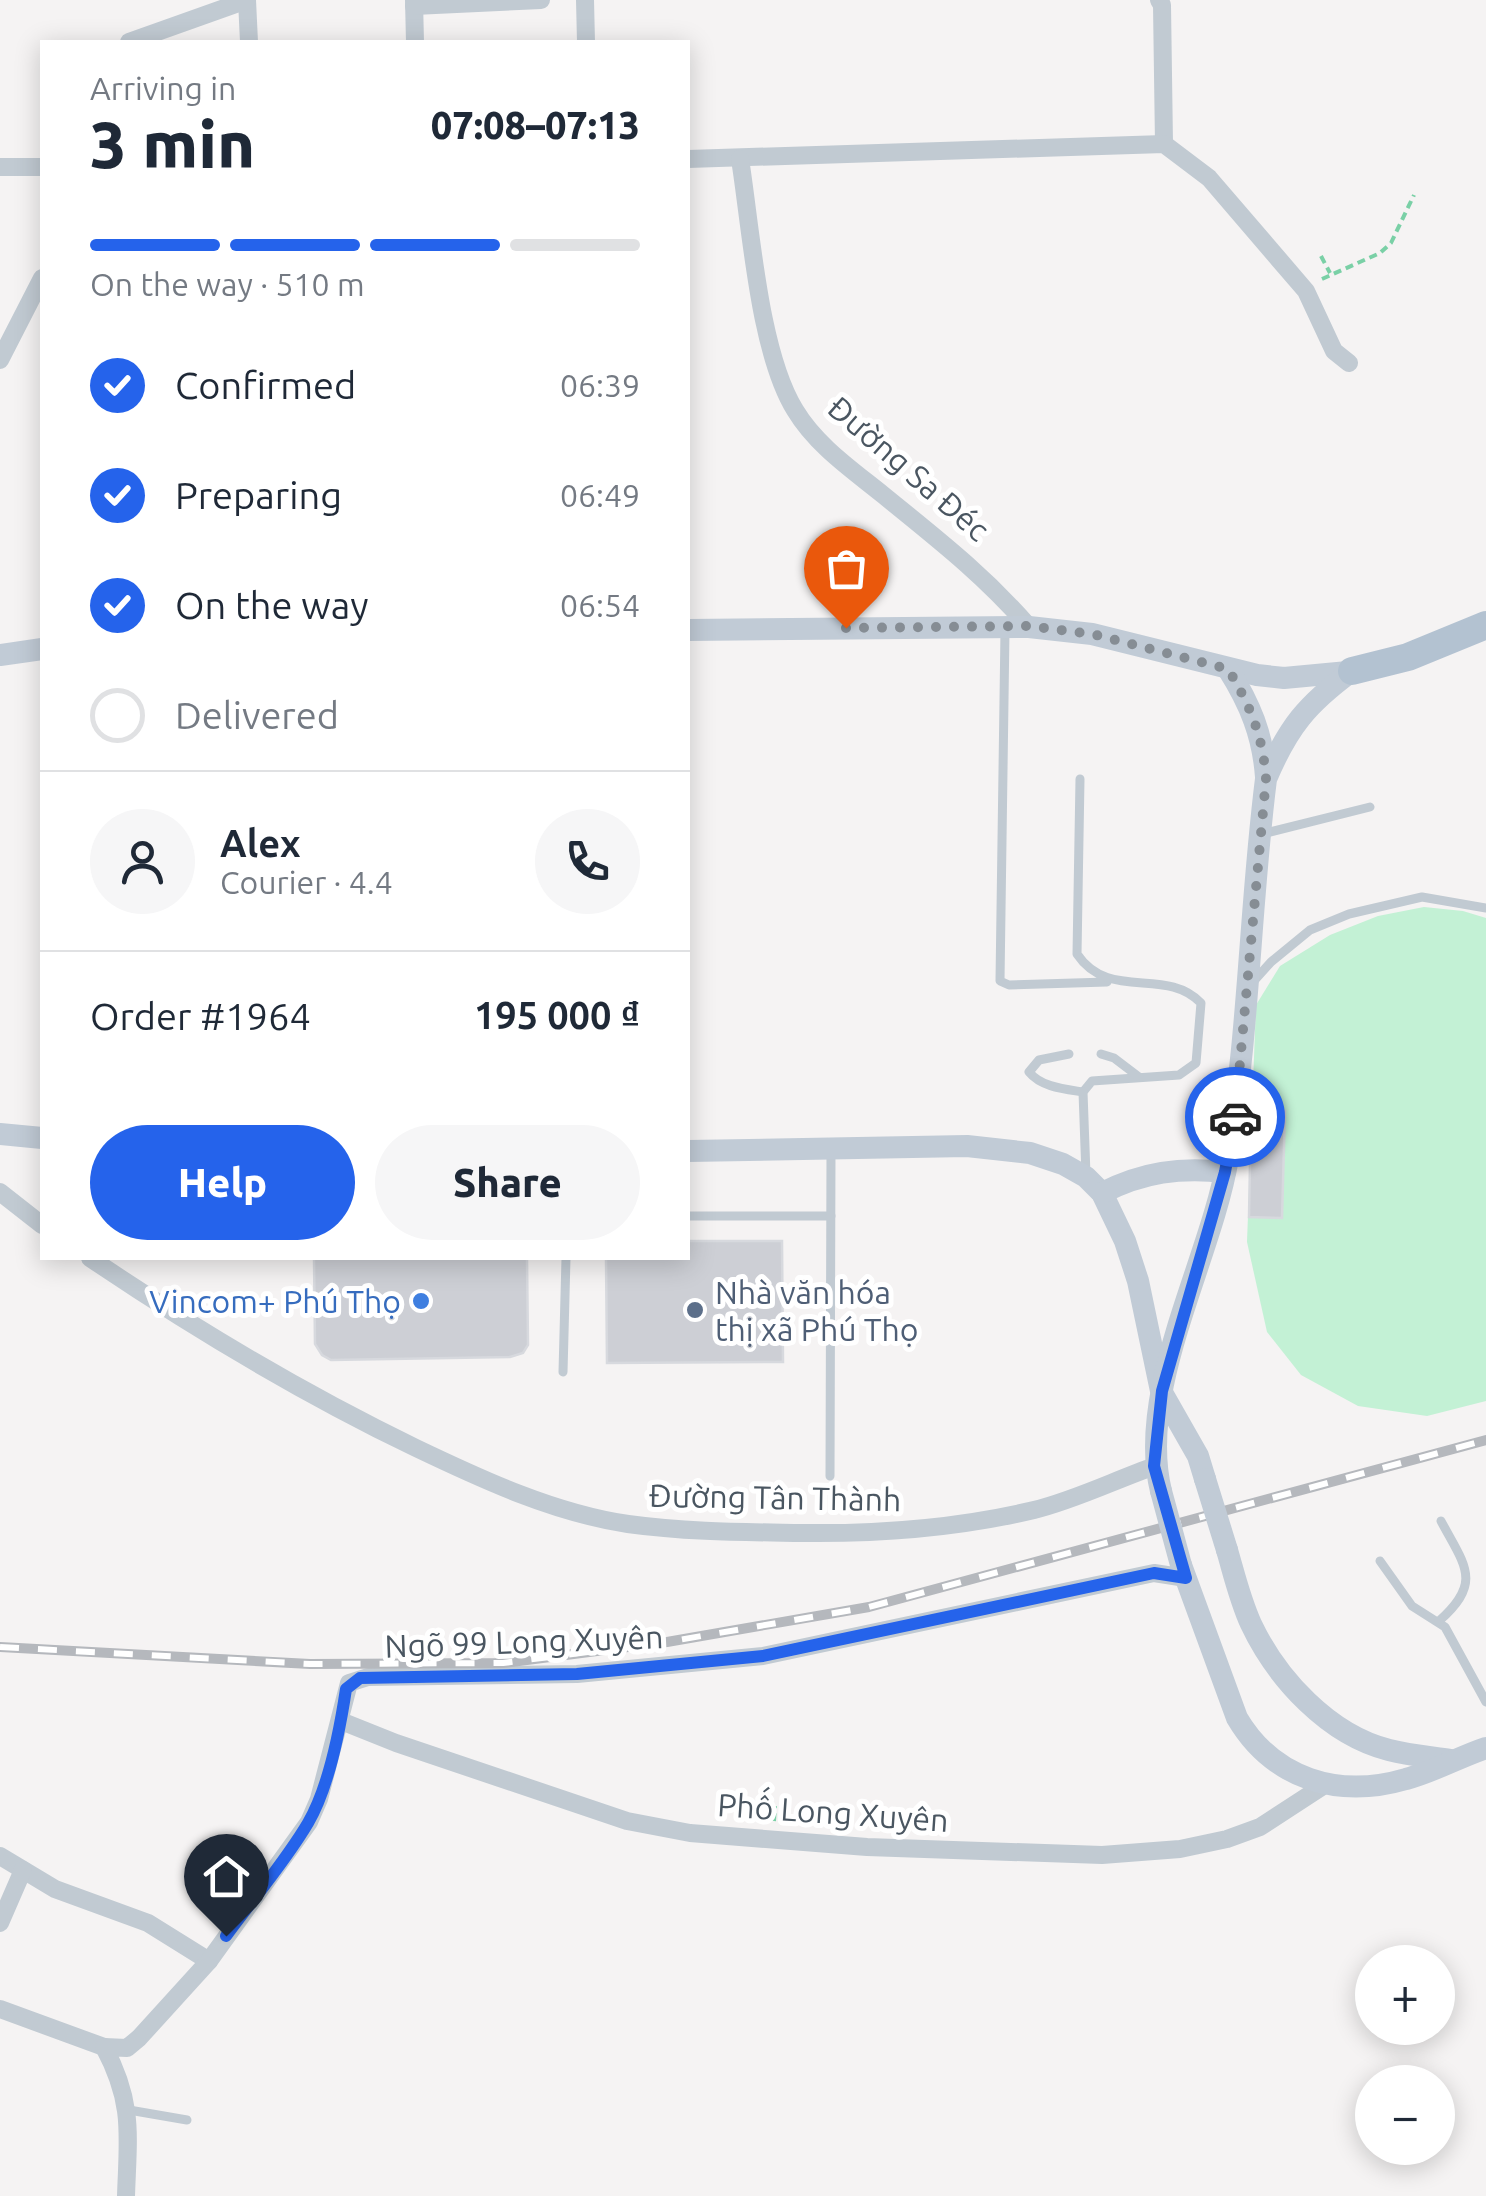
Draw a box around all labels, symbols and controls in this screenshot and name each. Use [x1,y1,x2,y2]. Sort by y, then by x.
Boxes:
text: Arriving in [90,70,236,106]
text: 07:08–07:13 [431,104,640,146]
text: 3 min [90,107,255,180]
text: On the way · 510 m [90,266,365,302]
icon: check [90,358,145,413]
text: Confirmed [175,364,356,406]
text: 06:39 [560,367,640,403]
street label: Đường Sa Đéc [821,389,997,548]
icon: check [90,468,145,523]
text: Preparing [175,474,342,516]
text: 06:49 [560,477,640,513]
pin [804,526,889,629]
icon: bag [819,541,874,596]
icon: check [90,578,145,633]
text: On the way [175,584,368,626]
text: 06:54 [560,587,640,623]
text: Delivered [175,694,339,736]
button: person [90,809,195,914]
button: phone [535,809,640,914]
text: Alex [220,822,301,864]
text: Courier · 4.4 [220,864,393,900]
text: 195 000 ₫ [474,994,640,1036]
text: Order #1964 [90,995,311,1037]
courier [1185,1067,1285,1167]
icon: car [1208,1090,1263,1145]
button: Help [90,1125,355,1240]
button: Share [375,1125,640,1240]
place label: Nhà văn hóa thị xã Phú Thọ [715,1274,919,1347]
place label: Vincom+ Phú Thọ [149,1283,401,1319]
marker: Vincom+ Phú Thọ [410,1290,432,1312]
marker: Nhà văn hóa thị xã Phú Thọ [684,1299,706,1321]
street label: Đường Tân Thành [649,1477,901,1517]
street label: Ngõ 99 Long Xuyên [384,1618,664,1664]
street label: Phố Long Xuyên [716,1783,950,1838]
pin [184,1834,269,1937]
icon: home [199,1849,254,1904]
map controls [1355,1945,1455,2165]
button: + [1355,1945,1455,2045]
button: − [1355,2065,1455,2165]

